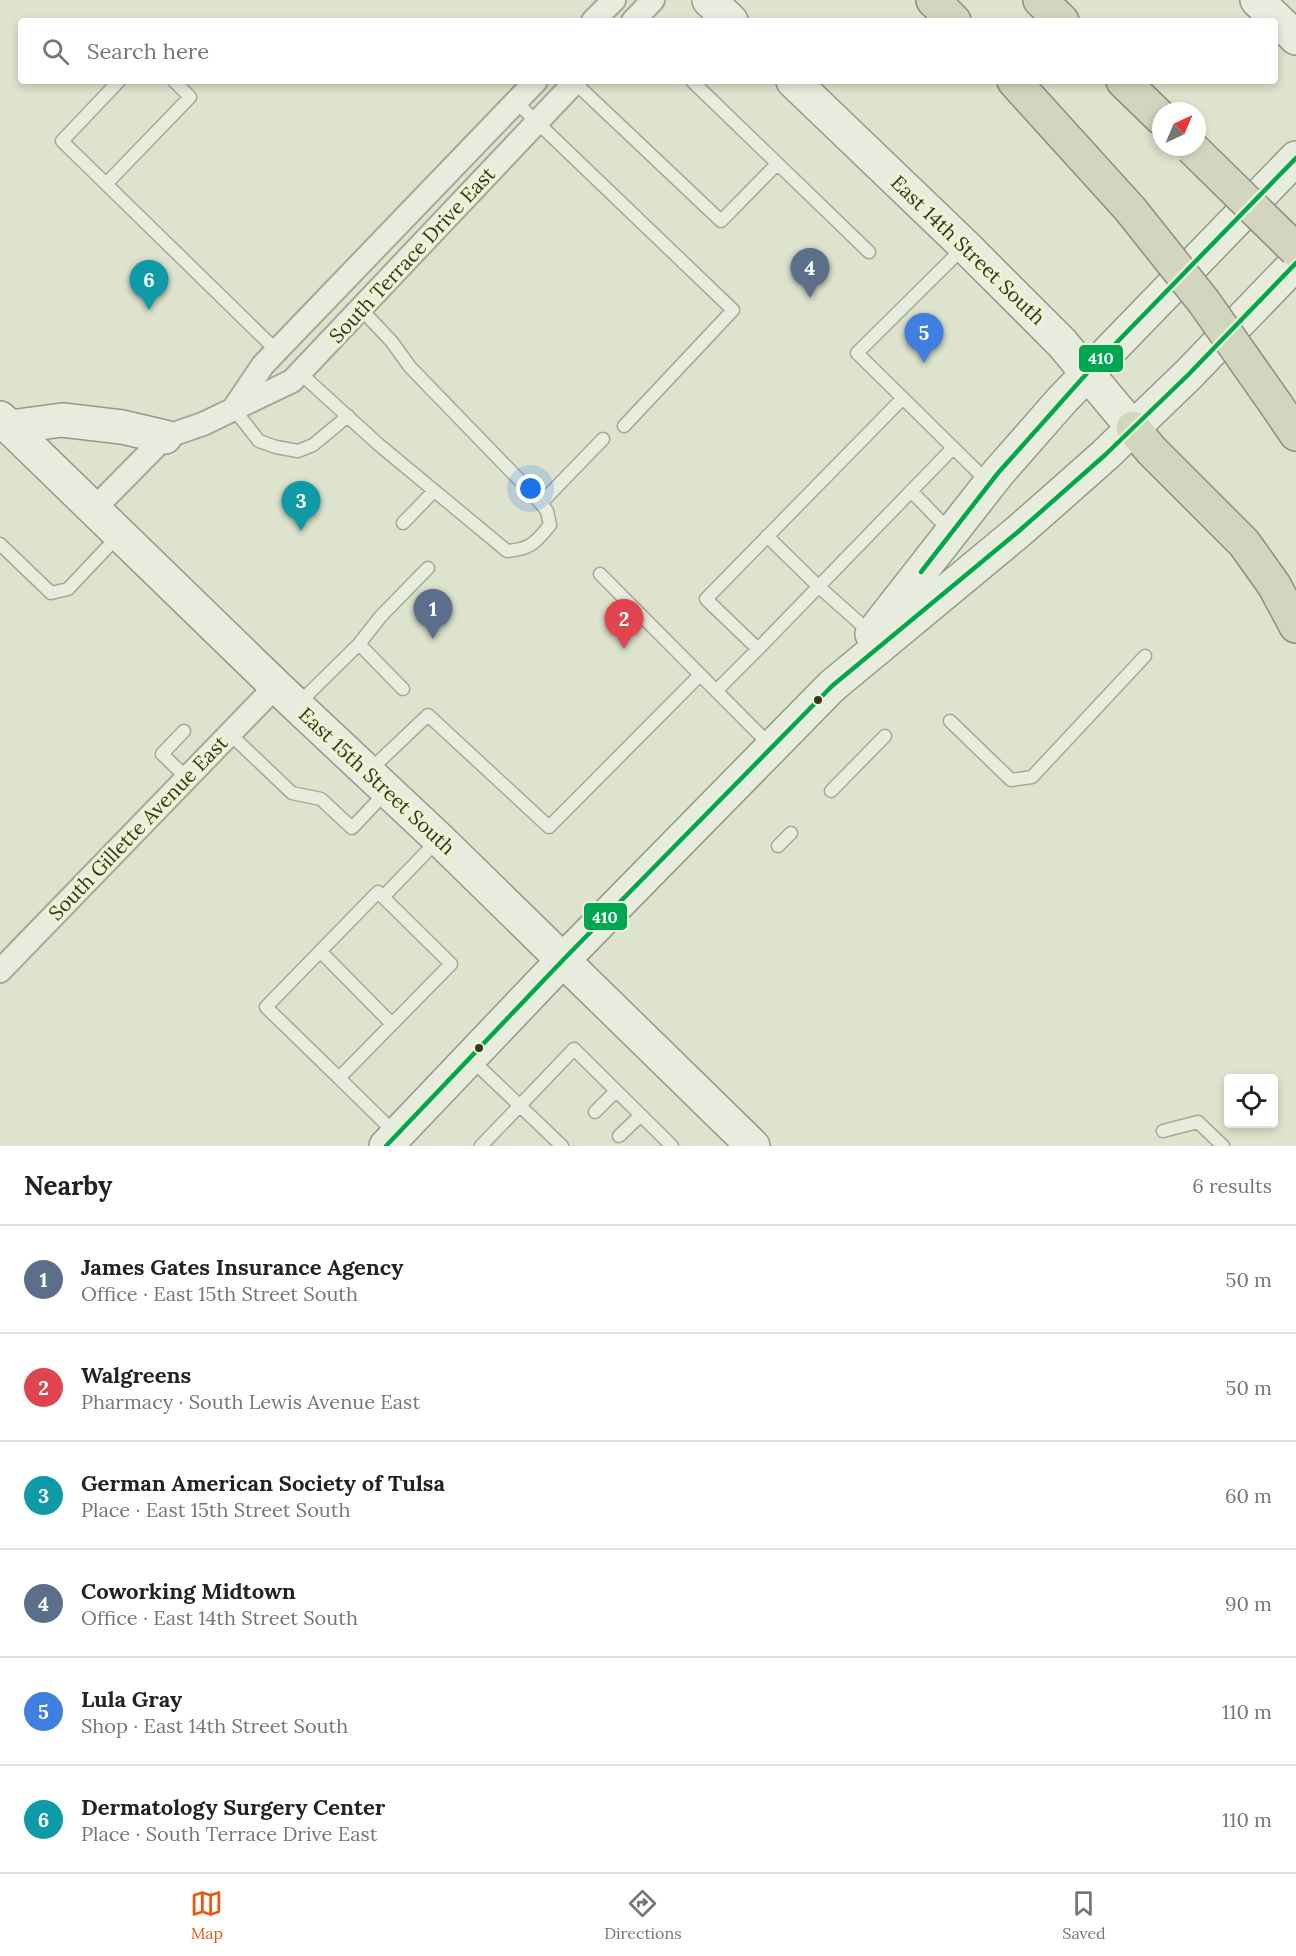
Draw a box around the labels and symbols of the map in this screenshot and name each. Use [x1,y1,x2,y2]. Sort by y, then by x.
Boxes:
north arrow [1152,102,1206,156]
street label: South Terrace Drive East [323,161,500,348]
street label: East 14th Street South [886,170,1051,330]
pin: 4 [790,248,830,298]
pin: 6 [130,260,168,310]
pin: 5 [904,314,944,363]
line badge: 410 [1078,344,1124,373]
text: 410 [1088,348,1114,368]
your location [516,474,545,503]
pin: 3 [282,482,320,531]
pin: 1 [414,590,452,639]
pin: 2 [604,600,644,649]
unlabelled marker [812,694,824,706]
street label: East 15th Street South [294,702,461,860]
street label: South Gillette Avenue East [43,730,233,925]
line badge: 410 [583,902,628,931]
text: 410 [592,907,618,927]
unlabelled marker [473,1042,485,1054]

